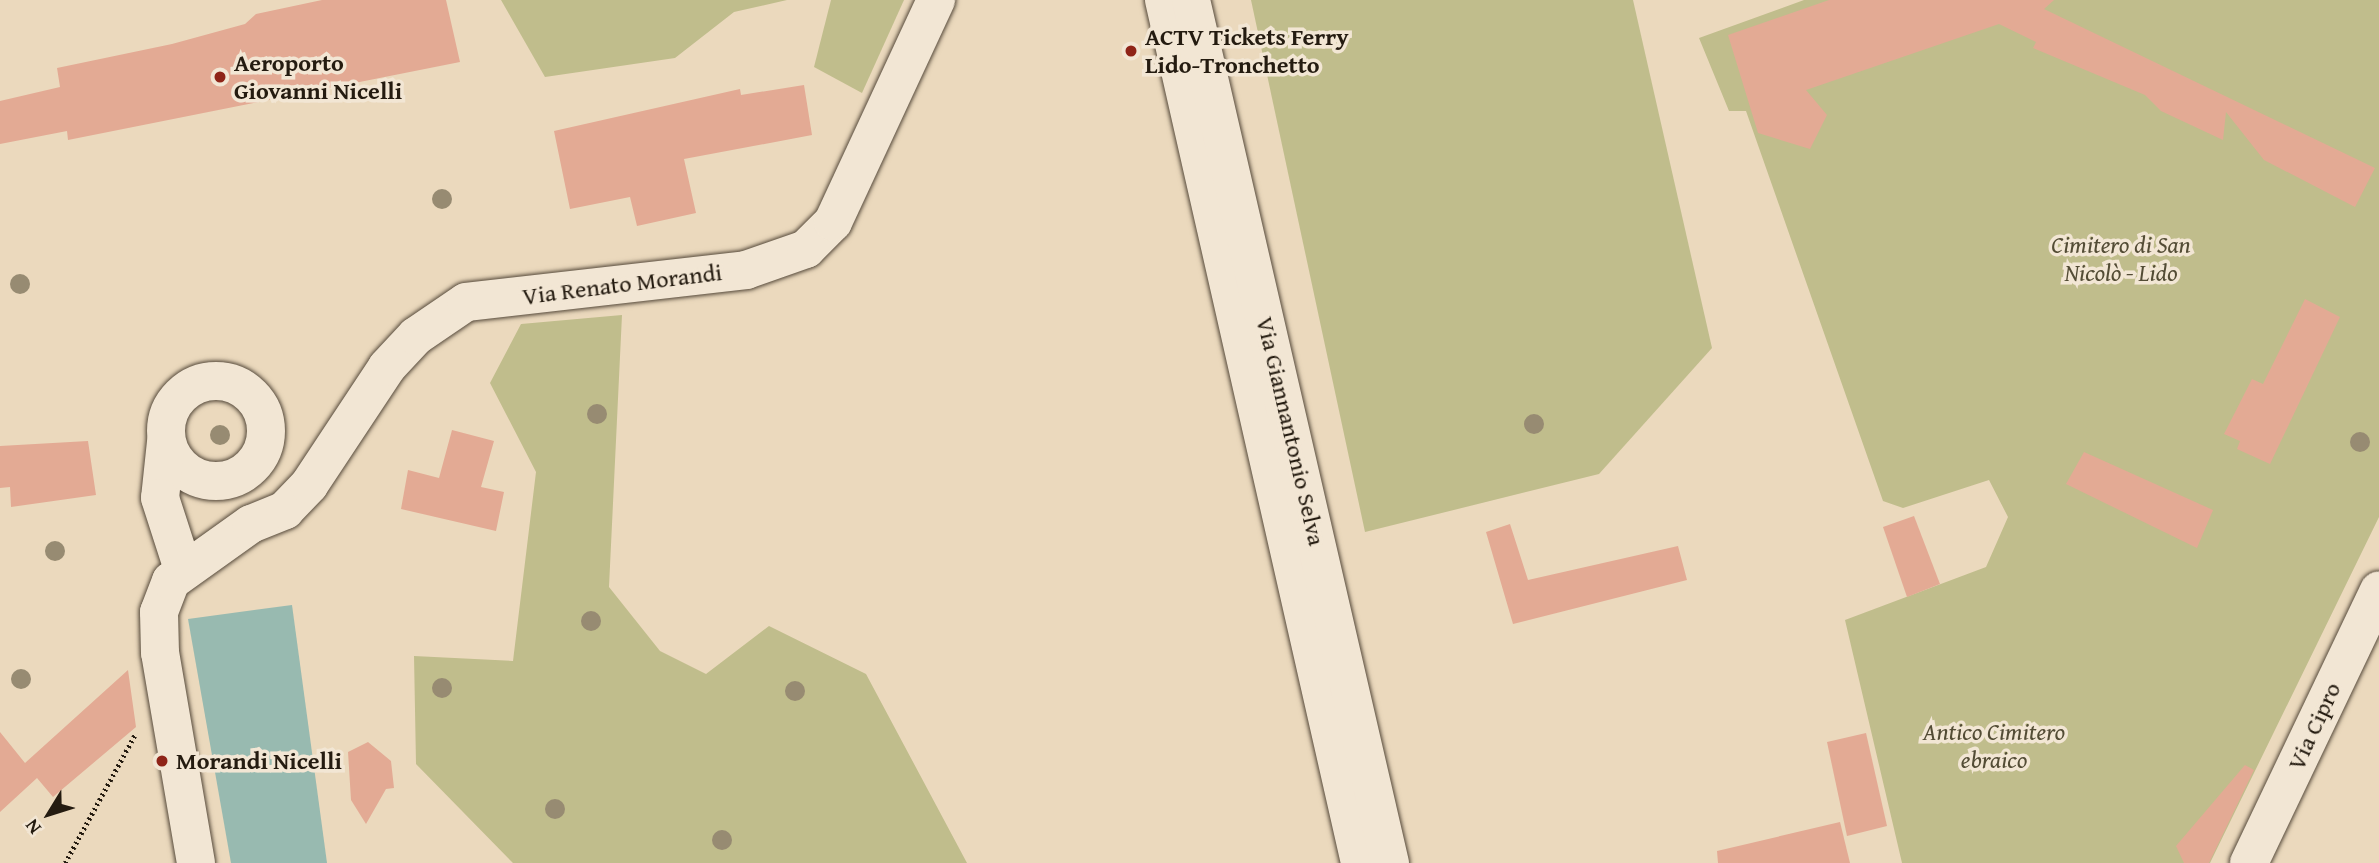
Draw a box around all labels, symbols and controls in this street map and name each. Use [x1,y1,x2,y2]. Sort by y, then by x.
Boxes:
place label: ACTV Tickets Ferry Lido-Tronchetto [1145,23,1349,79]
marker: ACTV Tickets Ferry Lido-Tronchetto [1123,43,1139,59]
place label: Aeroporto Giovanni Nicelli [234,49,402,105]
marker: Aeroporto Giovanni Nicelli [212,69,228,85]
park label: Cimitero di San Nicolò - Lido [2051,231,2191,287]
street label: Via Renato Morandi [521,257,723,311]
street label: Via Giannantonio Selva [1251,314,1331,548]
street label: Via Cipro [2281,678,2347,774]
park label: Antico Cimitero ebraico [1923,718,2065,774]
place label: Morandi Nicelli [176,747,342,775]
marker: Morandi Nicelli [154,753,170,769]
north arrow [14,779,84,849]
text: N [18,813,47,841]

